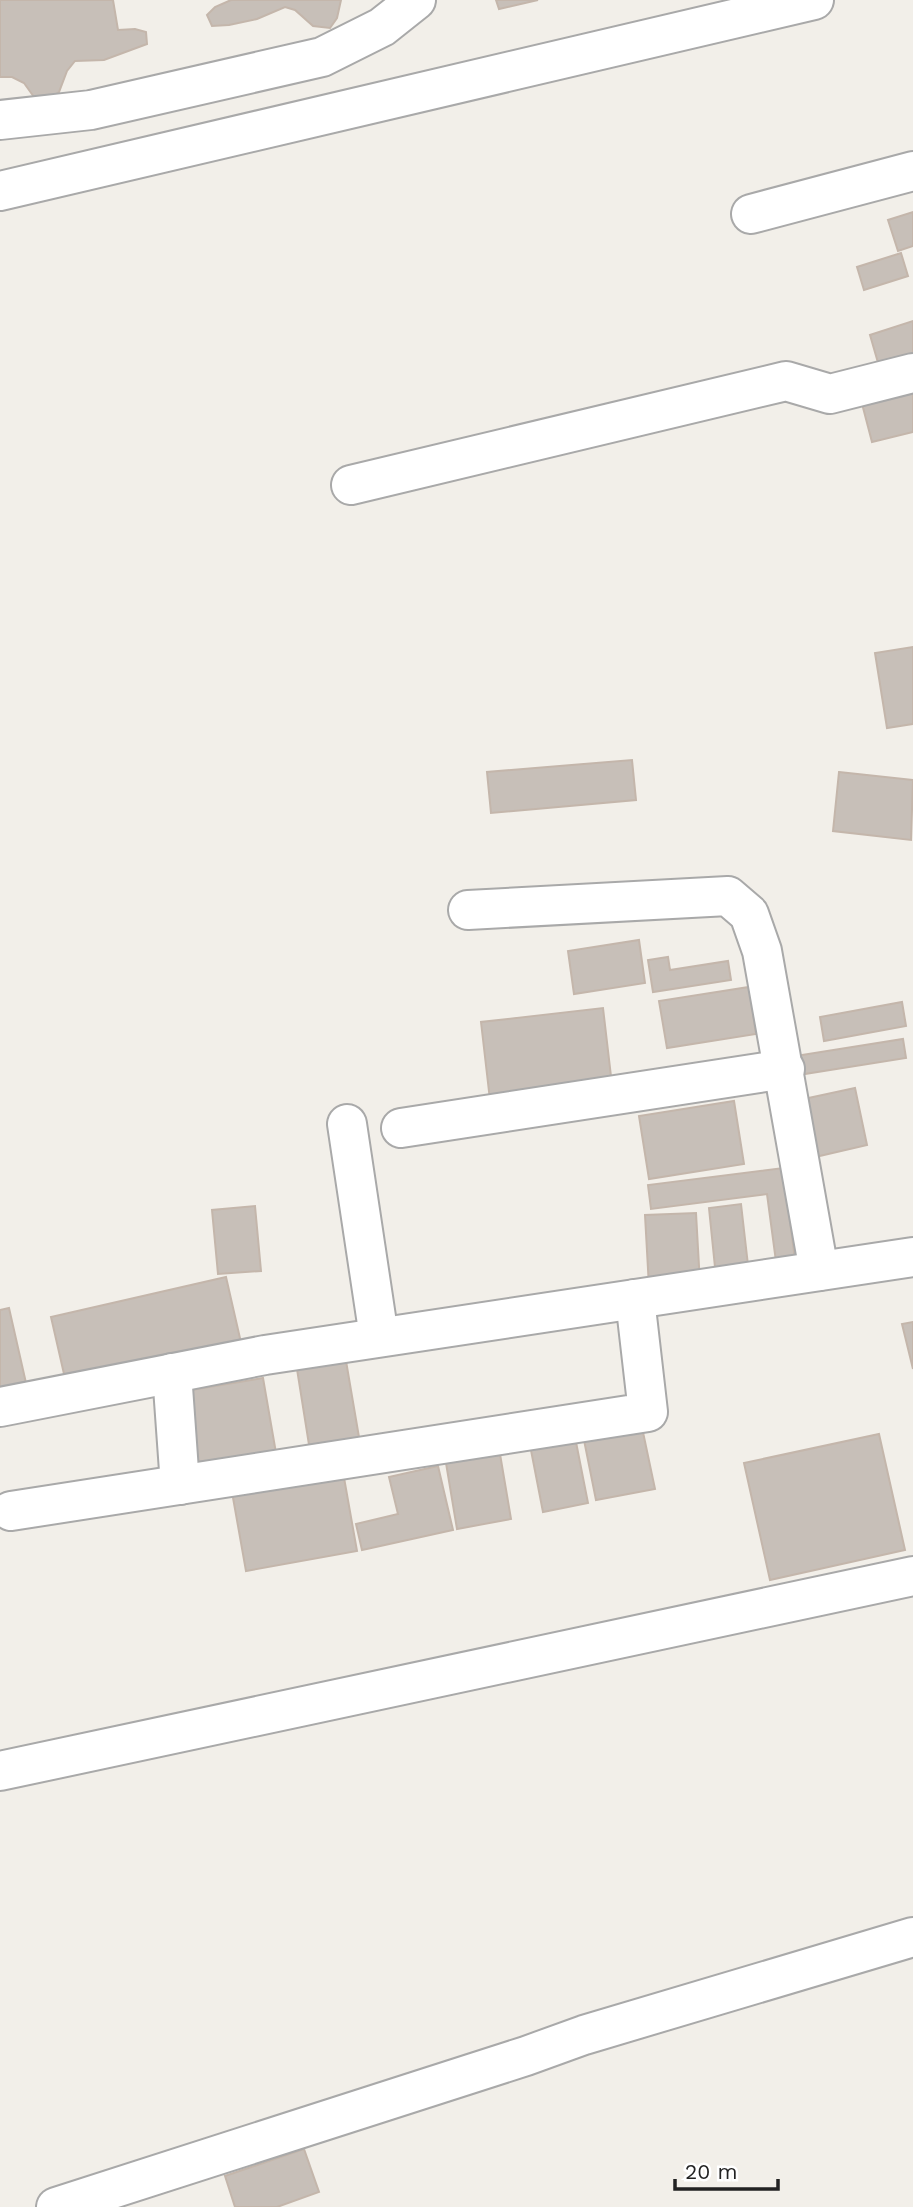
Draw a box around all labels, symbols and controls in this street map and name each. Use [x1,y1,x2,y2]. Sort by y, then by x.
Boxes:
scale bar [675,2148,778,2192]
text: 20 m [685,2159,737,2184]

